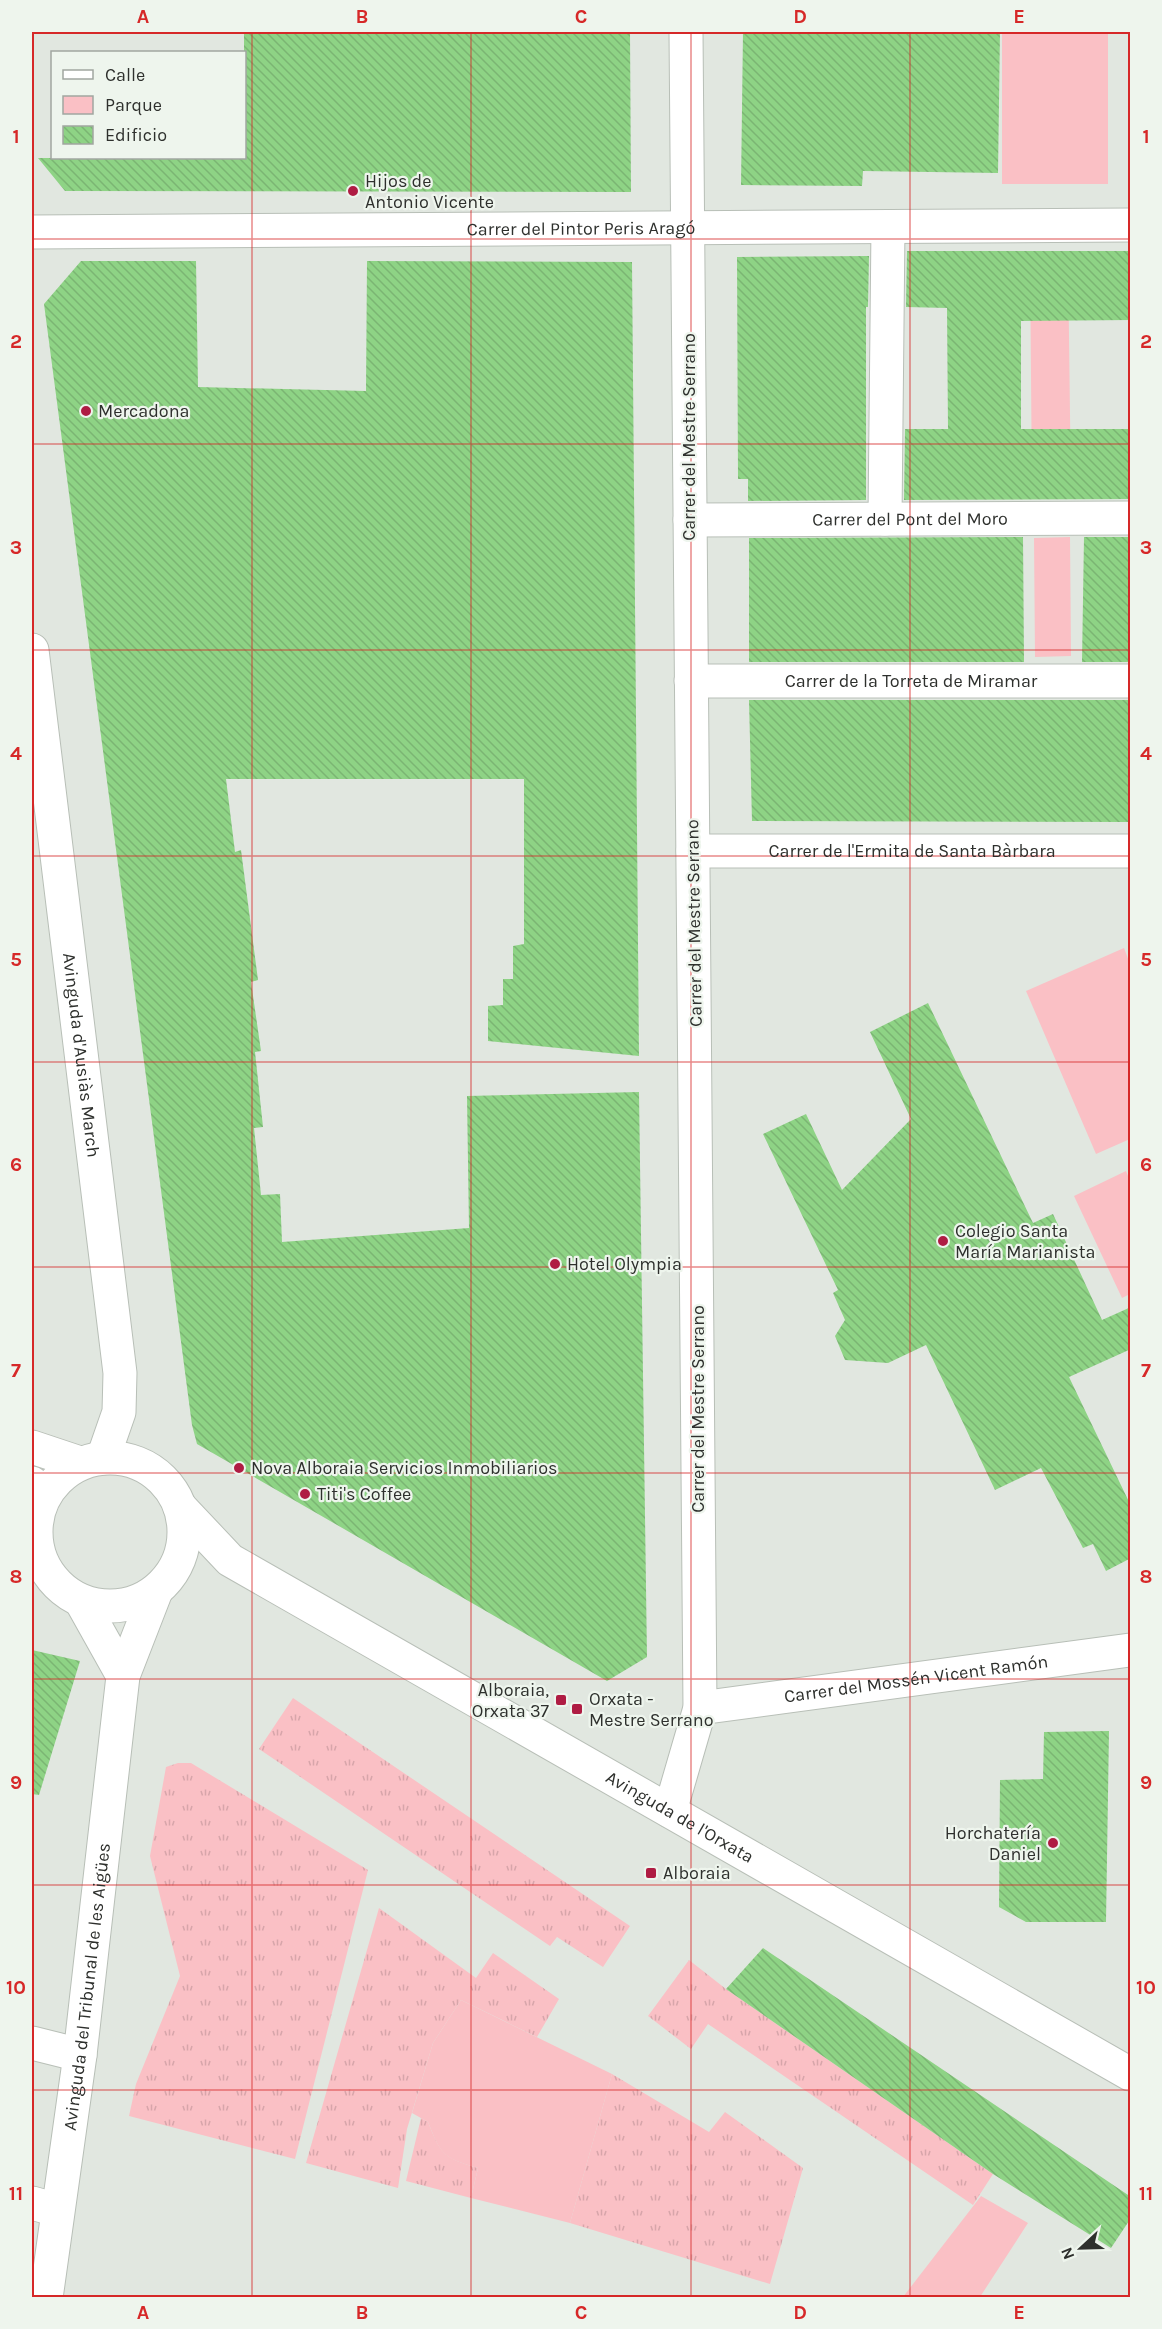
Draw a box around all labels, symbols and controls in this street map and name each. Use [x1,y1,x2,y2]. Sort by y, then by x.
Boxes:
text: A [137,5,150,28]
text: B [356,5,368,28]
text: C [575,5,587,28]
text: D [793,5,807,28]
text: E [1013,5,1025,28]
legend [51,51,246,159]
text: Calle [105,64,145,86]
text: Parque [105,94,162,116]
text: Edificio [105,124,167,146]
text: 1 [12,125,20,148]
text: 1 [1142,125,1150,148]
place label: Hijos de Antonio Vicente [365,170,494,213]
marker: Hijos de Antonio Vicente [346,184,360,198]
street label: Carrer del Pintor Peris Aragó [467,217,695,240]
text: 2 [10,330,22,353]
text: 2 [1140,330,1152,353]
street label: Carrer del Mestre Serrano [678,333,700,541]
place label: Mercadona [98,400,189,422]
marker: Mercadona [79,404,93,418]
street label: Carrer del Pont del Moro [812,508,1008,530]
text: 3 [10,536,22,559]
text: 3 [1140,536,1152,559]
street label: Carrer de la Torreta de Miramar [785,670,1038,692]
text: 4 [10,742,22,765]
text: 4 [1140,742,1152,765]
street label: Carrer del Mestre Serrano [681,819,707,1027]
street label: Carrer de l'Ermita de Santa Bàrbara [768,840,1056,862]
text: 5 [10,948,22,971]
text: 5 [1140,948,1152,971]
street label: Avinguda d'Ausiàs March [58,951,105,1159]
text: 6 [10,1153,22,1176]
text: 6 [1140,1153,1152,1176]
place label: Colegio Santa María Marianista [955,1220,1096,1263]
marker: Colegio Santa María Marianista [936,1234,950,1248]
place label: Hotel Olympia [567,1253,682,1275]
marker: Hotel Olympia [548,1257,562,1271]
street label: Carrer del Mestre Serrano [687,1305,709,1513]
text: 7 [11,1359,21,1382]
text: 7 [1141,1359,1151,1382]
place label: Nova Alboraia Servicios Inmobiliarios [251,1457,558,1479]
marker: Nova Alboraia Servicios Inmobiliarios [232,1461,246,1475]
place label: Titi's Coffee [317,1483,411,1505]
marker: Titi's Coffee [298,1487,312,1501]
text: 8 [10,1565,22,1588]
text: 8 [1140,1565,1152,1588]
street label: Carrer del Mossén Vicent Ramón [783,1650,1049,1708]
place label: Alboraia, Orxata 37 [472,1679,550,1722]
place label: Orxata - Mestre Serrano [589,1688,714,1731]
marker: Alboraia, Orxata 37 [554,1693,568,1707]
marker: Orxata - Mestre Serrano [570,1702,584,1716]
street label: Avinguda de l'Orxata [602,1766,758,1868]
text: 9 [10,1771,22,1794]
text: 9 [1140,1771,1152,1794]
place label: Horchatería Daniel [945,1822,1041,1865]
marker: Horchatería Daniel [1046,1836,1060,1850]
street label: Avinguda del Tribunal de les Aigües [59,1842,115,2132]
place label: Alboraia [663,1862,731,1884]
marker: Alboraia [644,1866,658,1880]
text: 10 [6,1976,26,1999]
text: 10 [1136,1976,1156,1999]
text: 11 [9,2182,23,2205]
text: 11 [1139,2182,1153,2205]
north arrow [1051,2218,1111,2278]
text: N [1057,2245,1079,2262]
text: A [137,2301,150,2324]
text: B [356,2301,368,2324]
text: C [575,2301,587,2324]
text: D [793,2301,807,2324]
text: E [1013,2301,1025,2324]

